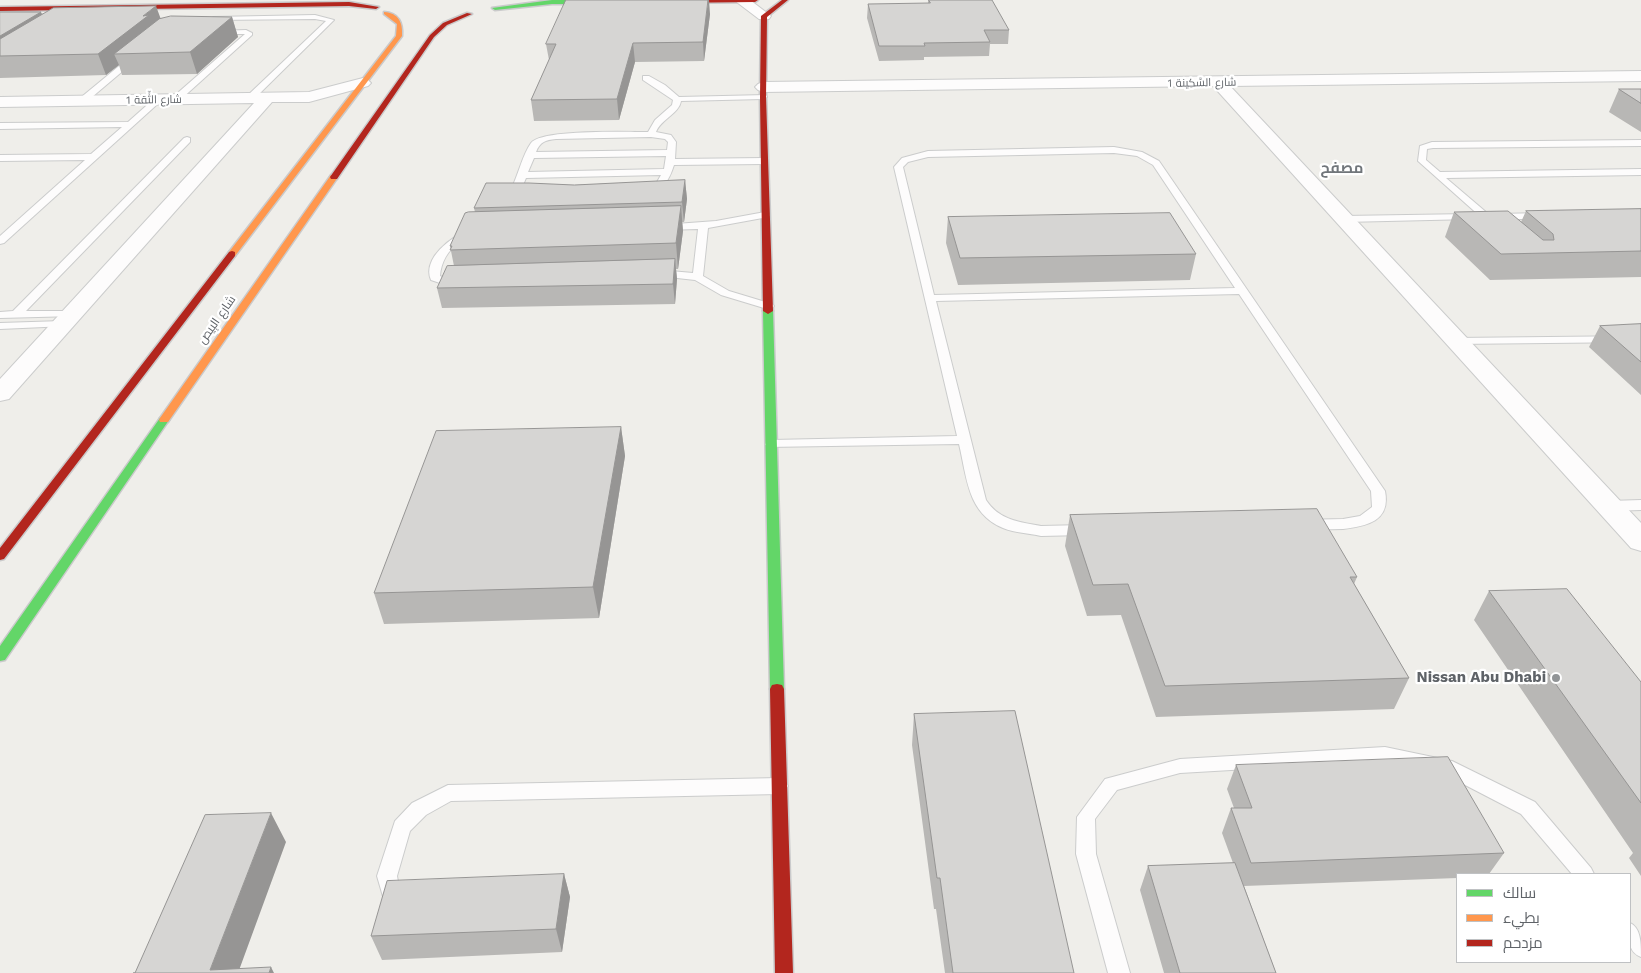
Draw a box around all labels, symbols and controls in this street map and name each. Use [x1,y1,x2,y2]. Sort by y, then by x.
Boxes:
street label: شارع السَّكِينة 1 [1168,76,1236,90]
street label: شارع الثِّقة 1 [126,93,182,107]
district label: مصفح [1321,160,1363,178]
street label: شارع البِيص [195,293,239,347]
place label: Nissan Abu Dhabi [1417,669,1546,687]
marker: Nissan Abu Dhabi [1550,672,1562,684]
legend [1456,873,1631,963]
text: سالك [1503,884,1536,902]
text: بطيء [1503,909,1540,927]
text: مزدحم [1503,934,1543,952]

